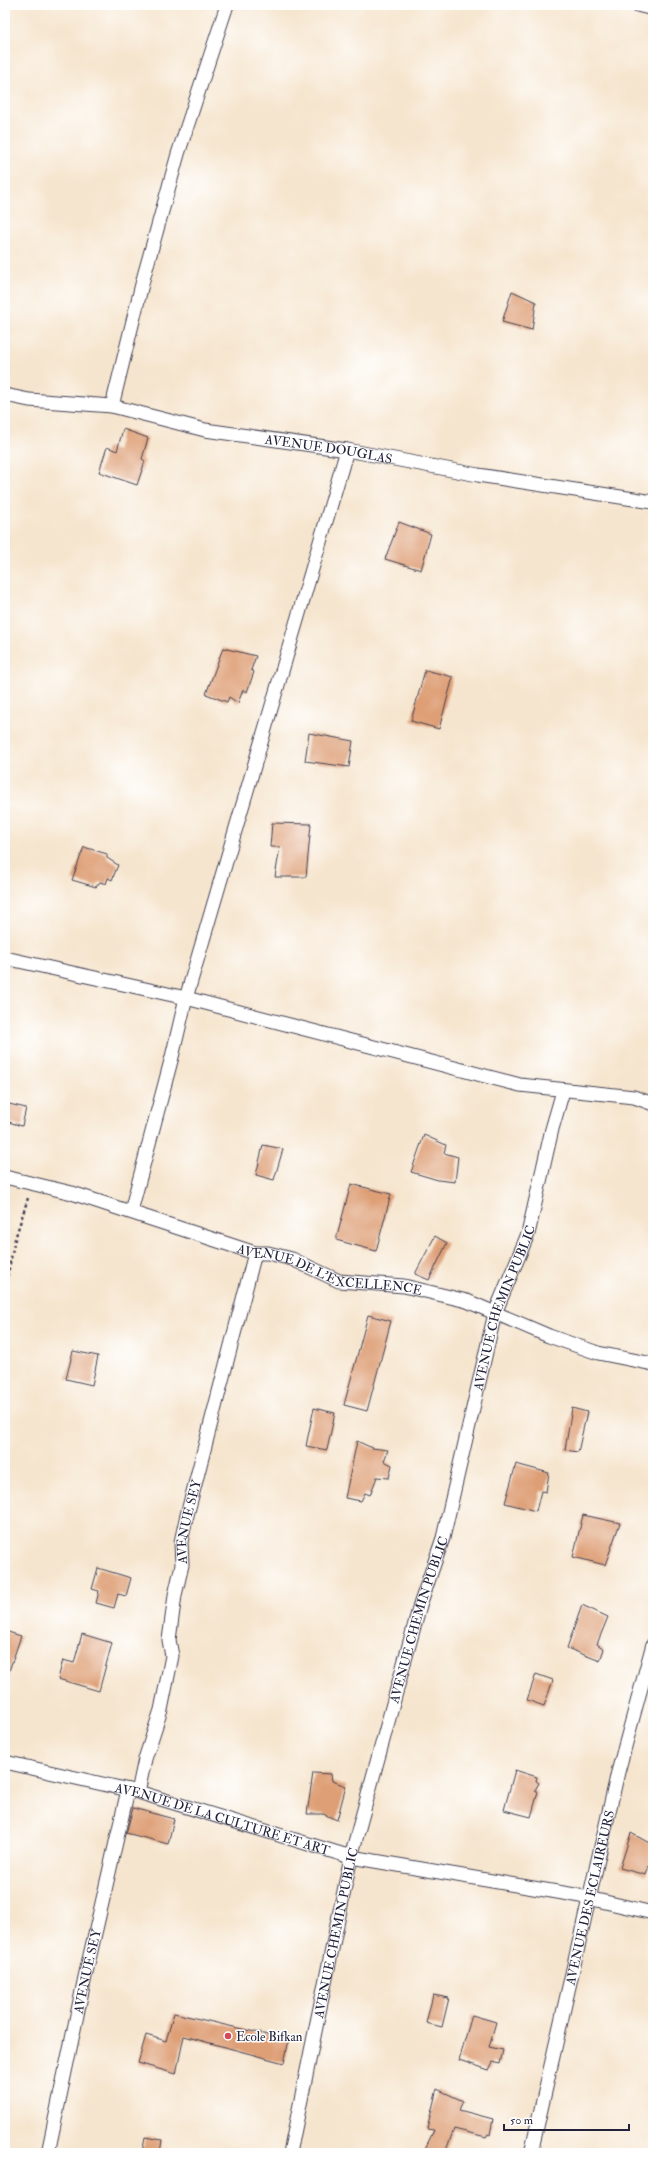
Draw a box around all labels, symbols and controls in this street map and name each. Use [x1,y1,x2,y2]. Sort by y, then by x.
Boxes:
street label: AVENUE DOUGLAS [263,431,394,467]
street label: AVENUE CHEMIN PUBLIC [470,1224,539,1393]
street label: AVENUE DE L'EXCELLENCE [234,1240,424,1299]
street label: AVENUE SEY [174,1477,205,1565]
street label: AVENUE CHEMIN PUBLIC [386,1534,452,1706]
street label: AVENUE DE LA CULTURE ET ART [112,1780,332,1859]
street label: AVENUE DES ECLAIREURS [562,1809,618,1988]
street label: AVENUE CHEMIN PUBLIC [311,1846,362,2020]
street label: AVENUE SEY [70,1926,105,2016]
place label: Ecole Bifkan [236,2029,303,2045]
marker: Ecole Bifkan [223,2031,233,2041]
scale bar [504,2106,629,2132]
text: 50 m [510,2113,534,2128]

